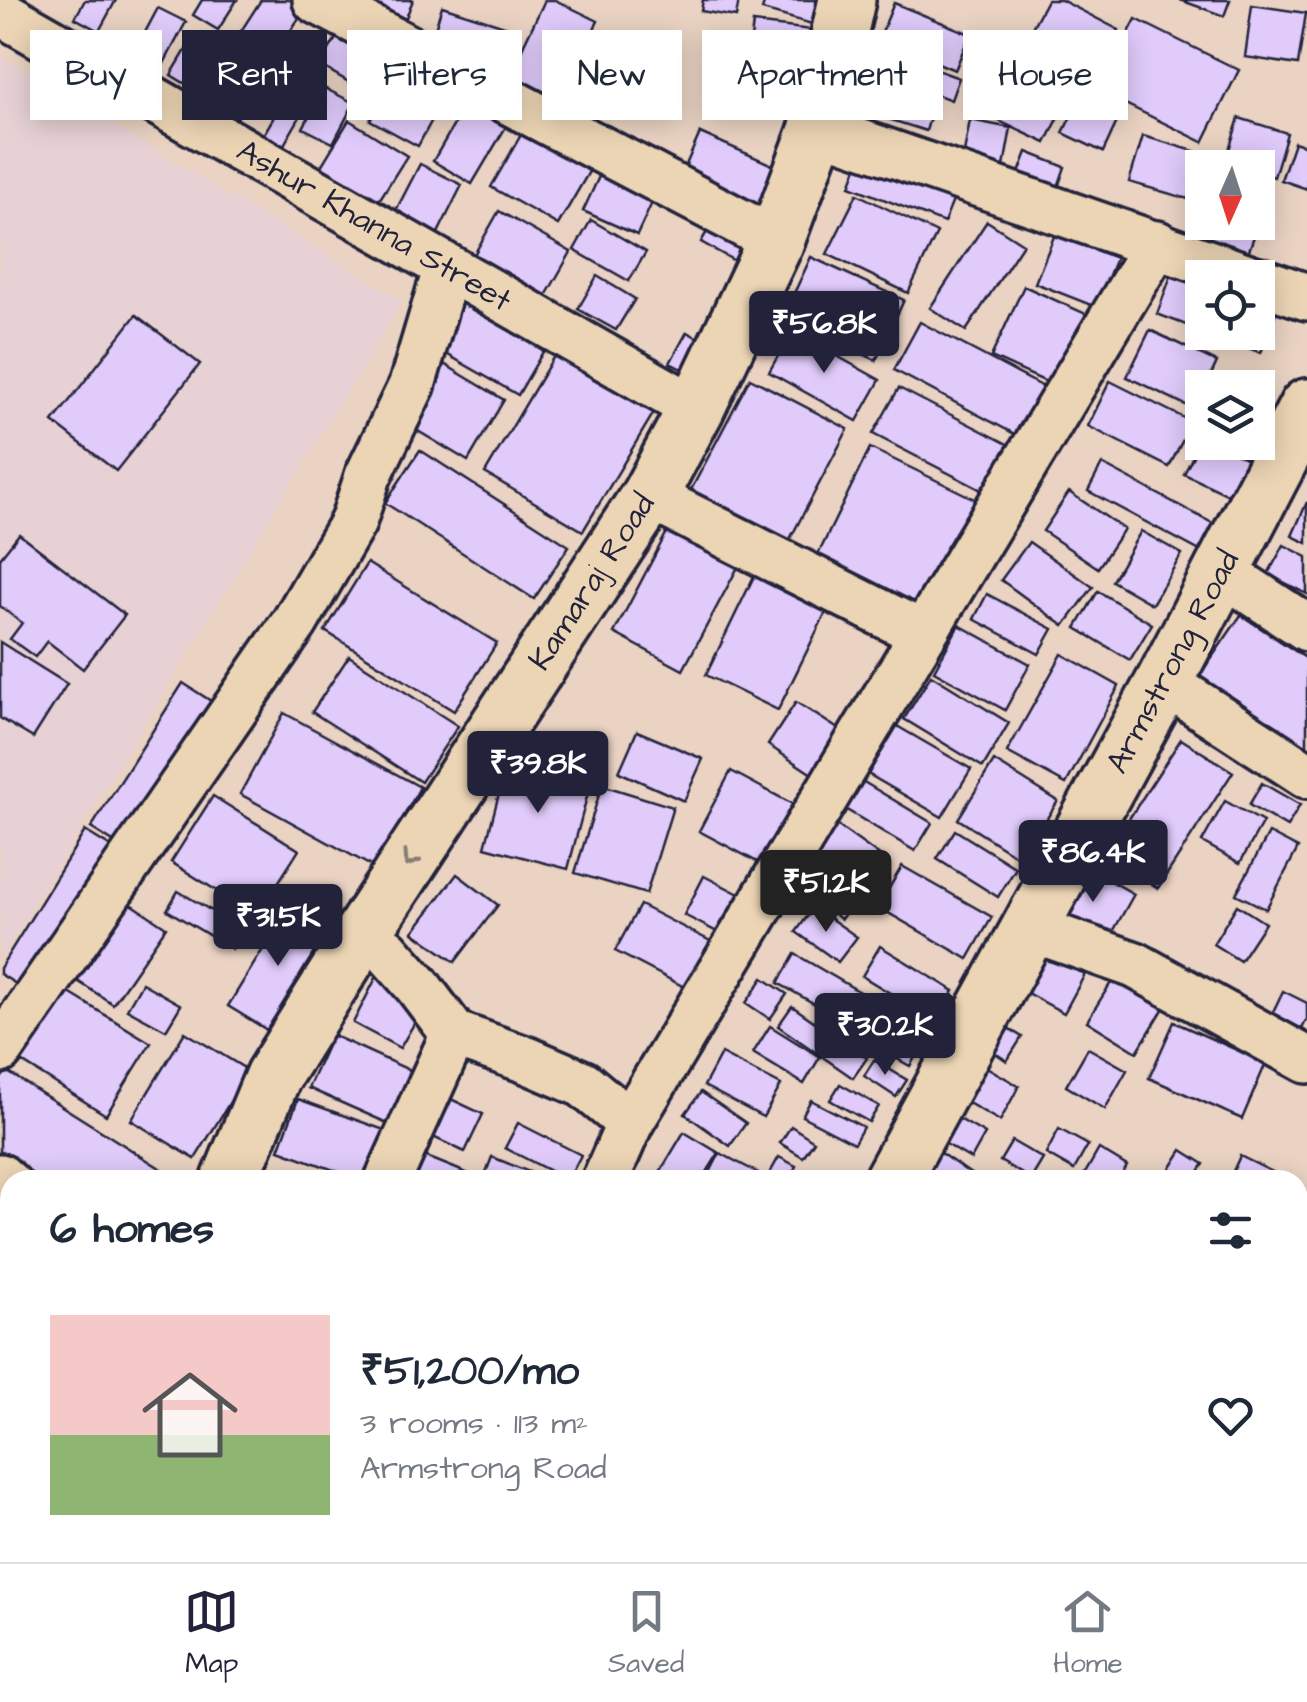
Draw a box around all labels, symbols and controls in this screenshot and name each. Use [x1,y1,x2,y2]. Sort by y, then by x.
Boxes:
chip: Buy [30,30,162,120]
chip: Rent [182,30,327,120]
chip: Filters [347,30,522,120]
chip: New [542,30,682,120]
chip: Apartment [702,30,943,120]
chip: House [963,30,1128,120]
street label: Ashur Khanna Street [228,129,520,323]
north arrow [1185,150,1275,240]
map controls [1185,150,1275,460]
button: locate [1185,260,1275,350]
pin: ₹56.8K [743,291,905,376]
text: ₹56.8K [771,301,877,346]
button: layers [1185,370,1275,460]
street label: Kamaraj Road [518,485,666,679]
street label: Armstrong Road [1095,543,1251,781]
pin: ₹39.8K [457,731,619,816]
text: ₹39.8K [489,741,587,786]
pin: ₹86.4K [1012,820,1174,905]
text: ₹86.4K [1041,830,1145,875]
one-way arrow [403,850,422,868]
pin: ₹51.2K [745,850,907,935]
text: ₹51.2K [782,860,870,905]
pin: ₹31.5K [197,884,359,969]
text: ₹31.5K [235,894,321,939]
pin: ₹30.2K [804,993,966,1078]
text: ₹30.2K [837,1003,933,1048]
text: 6 homes [50,1201,214,1259]
icon: filters [1203,1203,1258,1258]
text: ₹51,200/mo [360,1343,579,1401]
icon: home [130,1355,250,1475]
icon: heart [1203,1388,1258,1443]
text: 3 rooms · 113 m² [360,1401,588,1446]
text: Armstrong Road [360,1446,607,1491]
tab: Map [184,1584,239,1683]
tab: Saved [608,1584,684,1683]
tab: Home [1053,1584,1123,1683]

